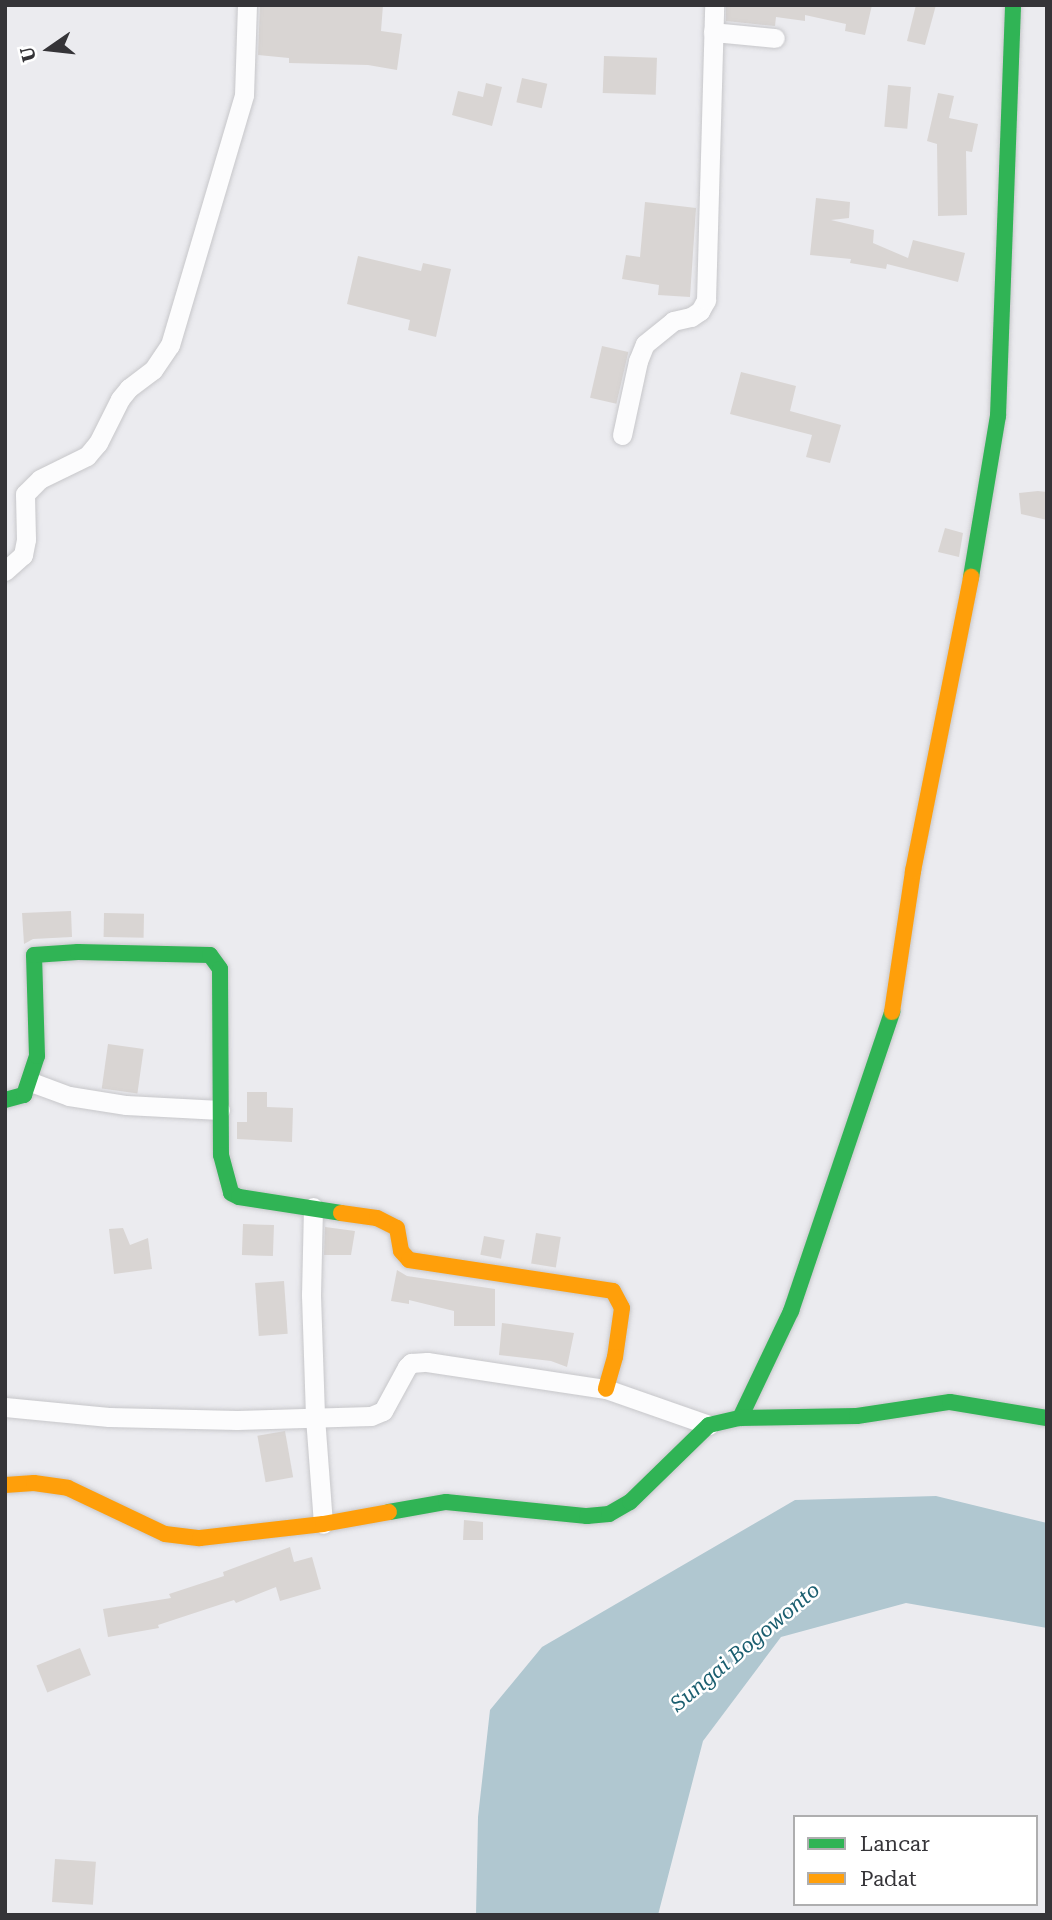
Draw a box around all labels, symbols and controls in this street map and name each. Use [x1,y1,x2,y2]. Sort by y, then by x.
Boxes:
north arrow [14,14,84,84]
text: U [15,44,41,64]
water label: Sungai Bogowonto [665,1577,825,1717]
legend [793,1815,1038,1906]
text: Lancar [860,1832,930,1856]
text: Padat [860,1867,917,1891]

